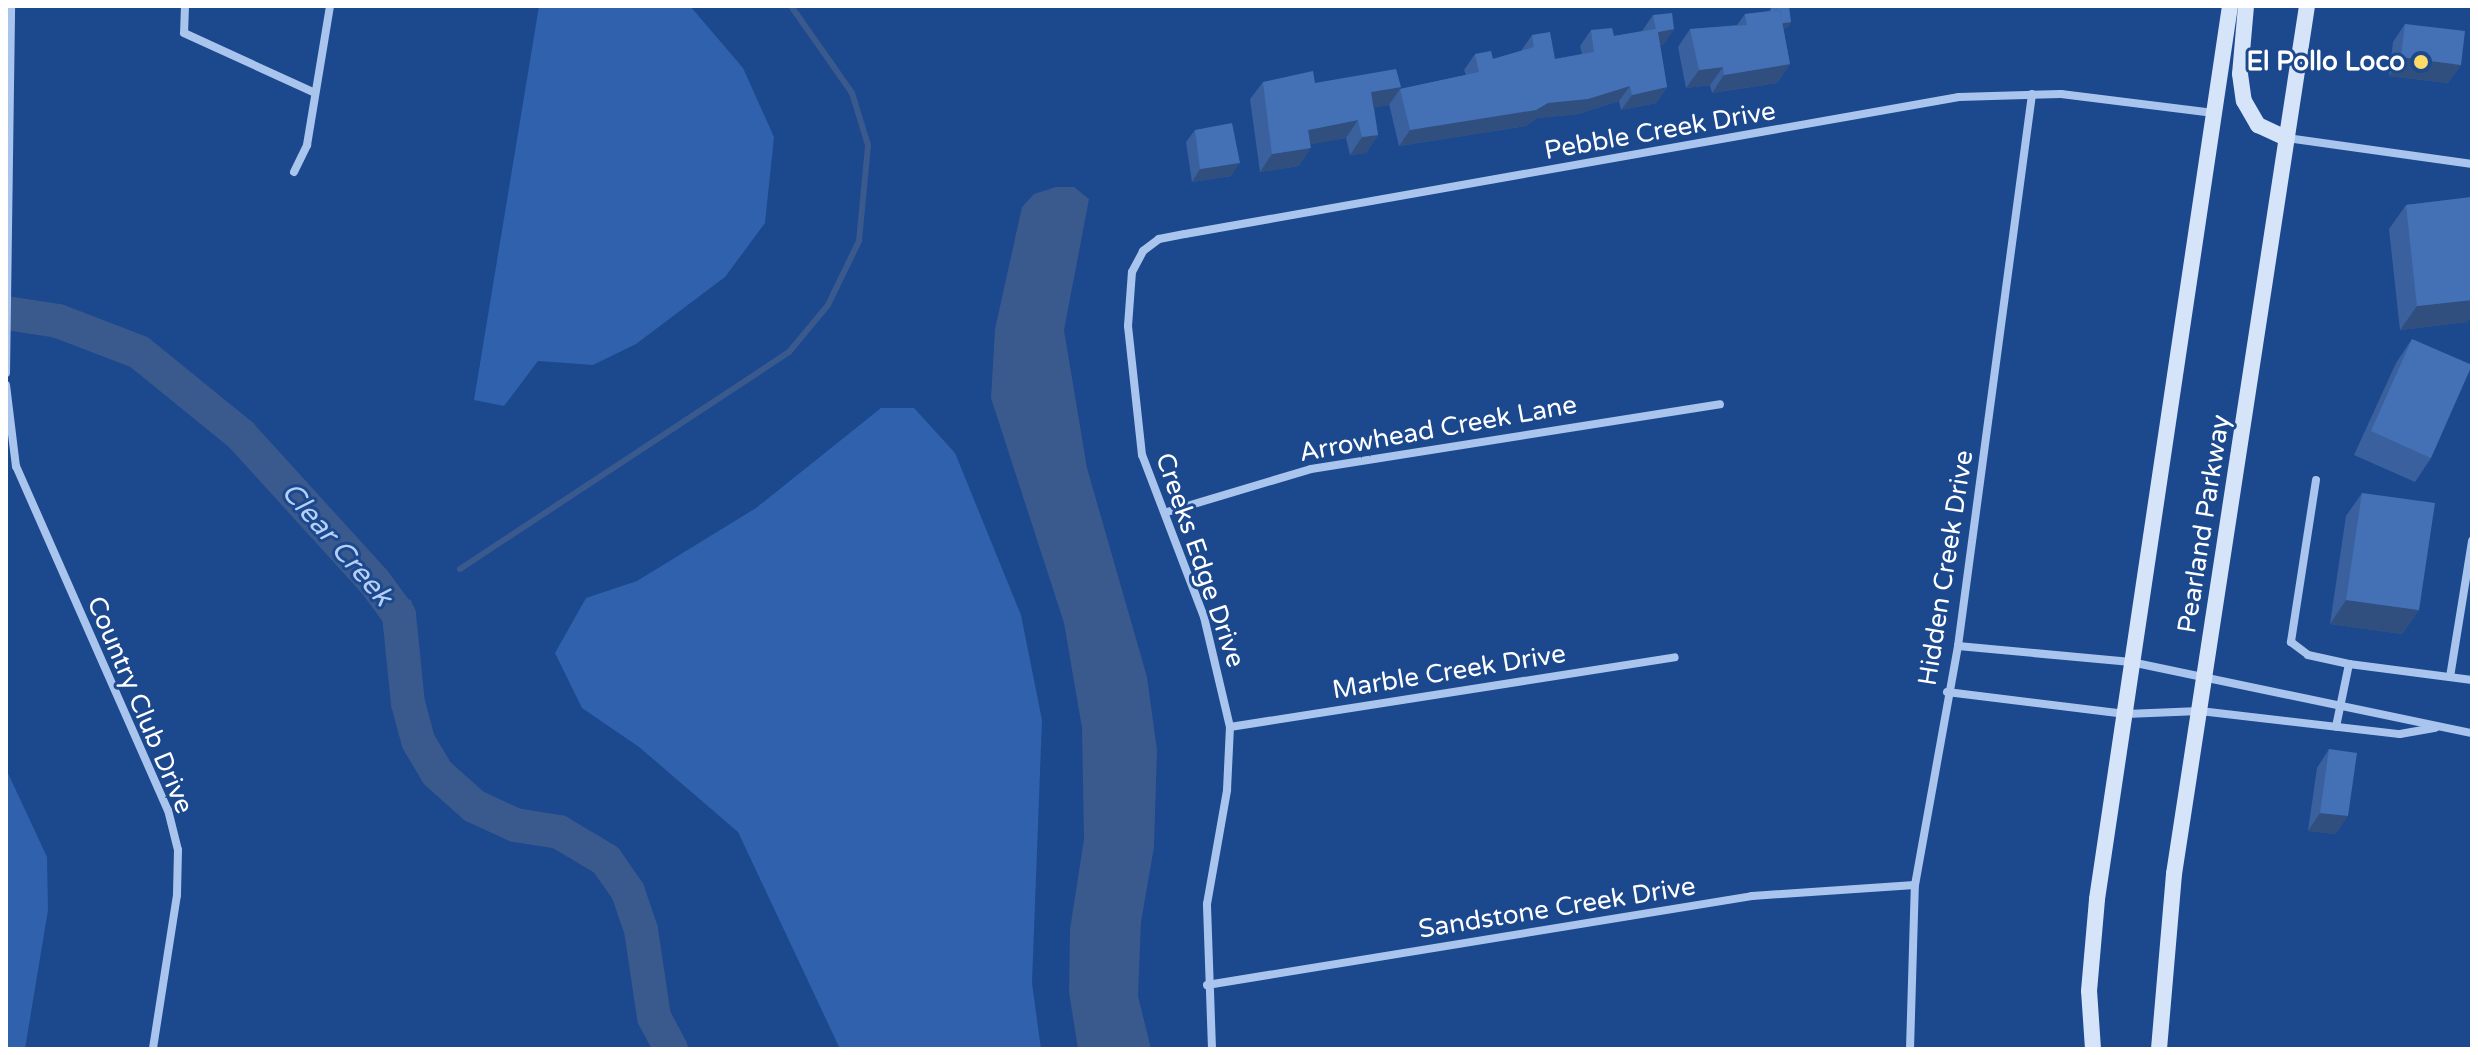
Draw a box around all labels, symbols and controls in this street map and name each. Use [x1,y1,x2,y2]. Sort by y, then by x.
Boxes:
place label: El Pollo Loco [2246,46,2405,78]
marker: El Pollo Loco [2412,53,2430,71]
street label: Pebble Creek Drive [1542,95,1778,167]
street label: Arrowhead Creek Lane [1297,389,1579,469]
street label: Pearland Parkway [2171,413,2237,635]
street label: Hidden Creek Drive [1912,448,1980,688]
street label: Creeks Edge Drive [1149,449,1251,671]
water label: Clear Creek [274,475,400,613]
street label: Country Club Drive [80,592,200,818]
street label: Marble Creek Drive [1330,638,1568,706]
street label: Sandstone Creek Drive [1416,871,1698,945]

